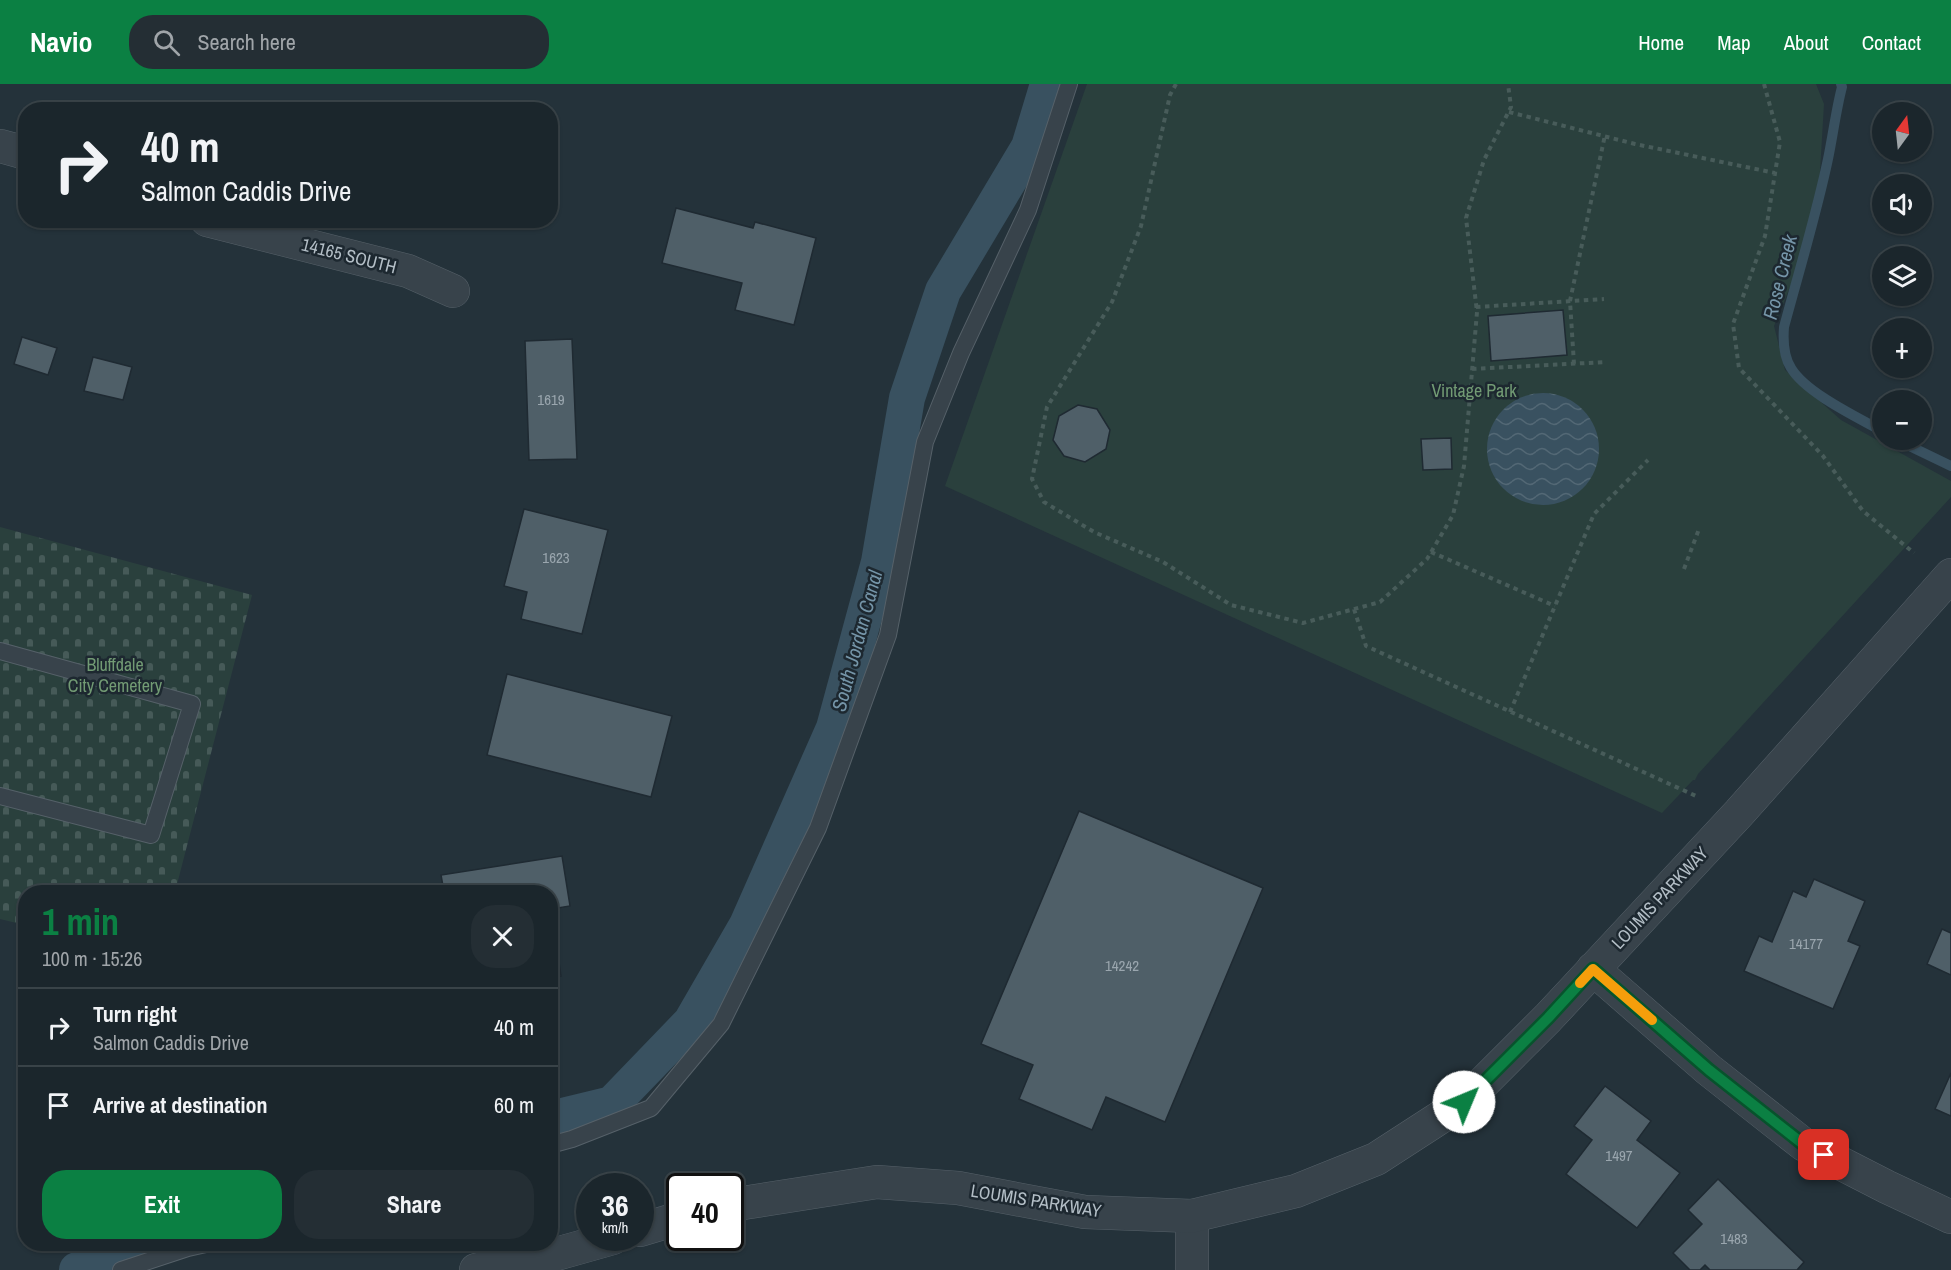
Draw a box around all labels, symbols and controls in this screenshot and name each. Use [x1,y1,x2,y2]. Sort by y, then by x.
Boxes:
search box [129,15,549,69]
text: Navio [30,23,93,61]
icon: search [150,26,183,59]
text: Search here [198,27,296,57]
text: Home [1638,28,1684,57]
text: Map [1717,28,1751,57]
text: About [1784,28,1829,57]
text: Contact [1862,28,1921,57]
north arrow [1872,102,1932,162]
map controls [1872,102,1932,450]
text: 40 m [141,119,220,175]
icon: right [42,126,120,204]
text: Salmon Caddis Drive [141,173,351,209]
button: sound [1872,174,1932,234]
water label: Rose Creek [1756,231,1803,322]
street label: 14165 SOUTH [299,232,399,279]
button: layers [1872,246,1932,306]
button: + [1872,318,1932,378]
park label: Vintage Park [1431,378,1517,403]
house number: 1619 [537,389,565,410]
button: − [1872,390,1932,450]
house number: 1623 [542,547,570,568]
water label: South Jordan Canal [825,567,888,714]
park label: Bluffdale City Cemetery [68,652,163,698]
street label: LOUMIS PARKWAY [1606,841,1714,954]
text: 1 min [42,898,119,946]
button: close [471,905,534,968]
house number: 14177 [1789,933,1823,954]
text: 100 m · 15:26 [42,945,142,972]
house number: 14242 [1105,955,1139,976]
text: Turn right [93,999,177,1029]
icon: right [42,1011,75,1044]
text: 40 m [494,1012,534,1042]
text: Salmon Caddis Drive [93,1029,249,1056]
position arrow [1432,1070,1496,1134]
icon: arrive [42,1089,75,1122]
text: Arrive at destination [93,1090,267,1120]
text: 60 m [494,1090,534,1120]
pin [1798,1129,1849,1180]
icon: arrive [1807,1138,1840,1171]
house number: 1497 [1605,1145,1633,1166]
button: Exit [42,1170,282,1239]
button: Share [294,1170,534,1239]
speed limit sign: 40 [666,1173,744,1251]
street label: LOUMIS PARKWAY [969,1178,1103,1223]
text: 36 [601,1185,629,1225]
text: km/h [602,1217,628,1238]
house number: 1483 [1720,1228,1748,1249]

